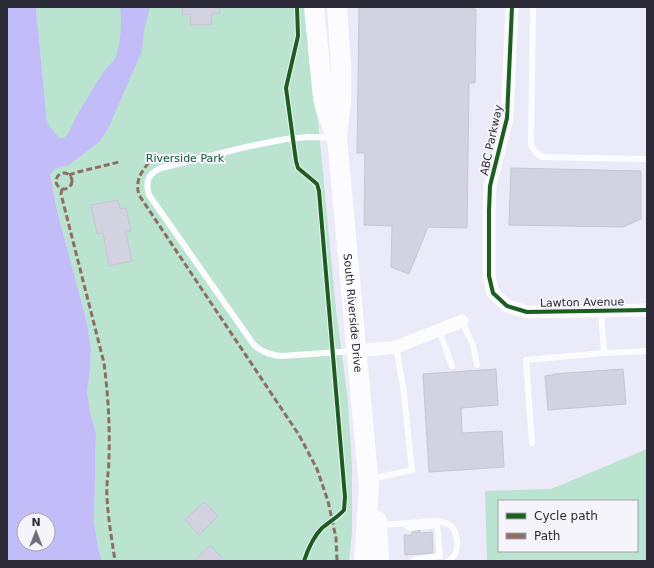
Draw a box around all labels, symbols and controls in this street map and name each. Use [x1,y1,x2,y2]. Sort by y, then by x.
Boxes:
street label: ABC Parkway [478,103,505,177]
park label: Riverside Park [146,152,225,165]
street label: South Riverside Drive [341,253,364,373]
street label: Lawton Avenue [540,295,624,310]
legend [498,500,638,552]
text: Cycle path [534,509,598,523]
north arrow [16,512,56,552]
text: N [31,516,41,529]
text: Path [534,529,560,543]

